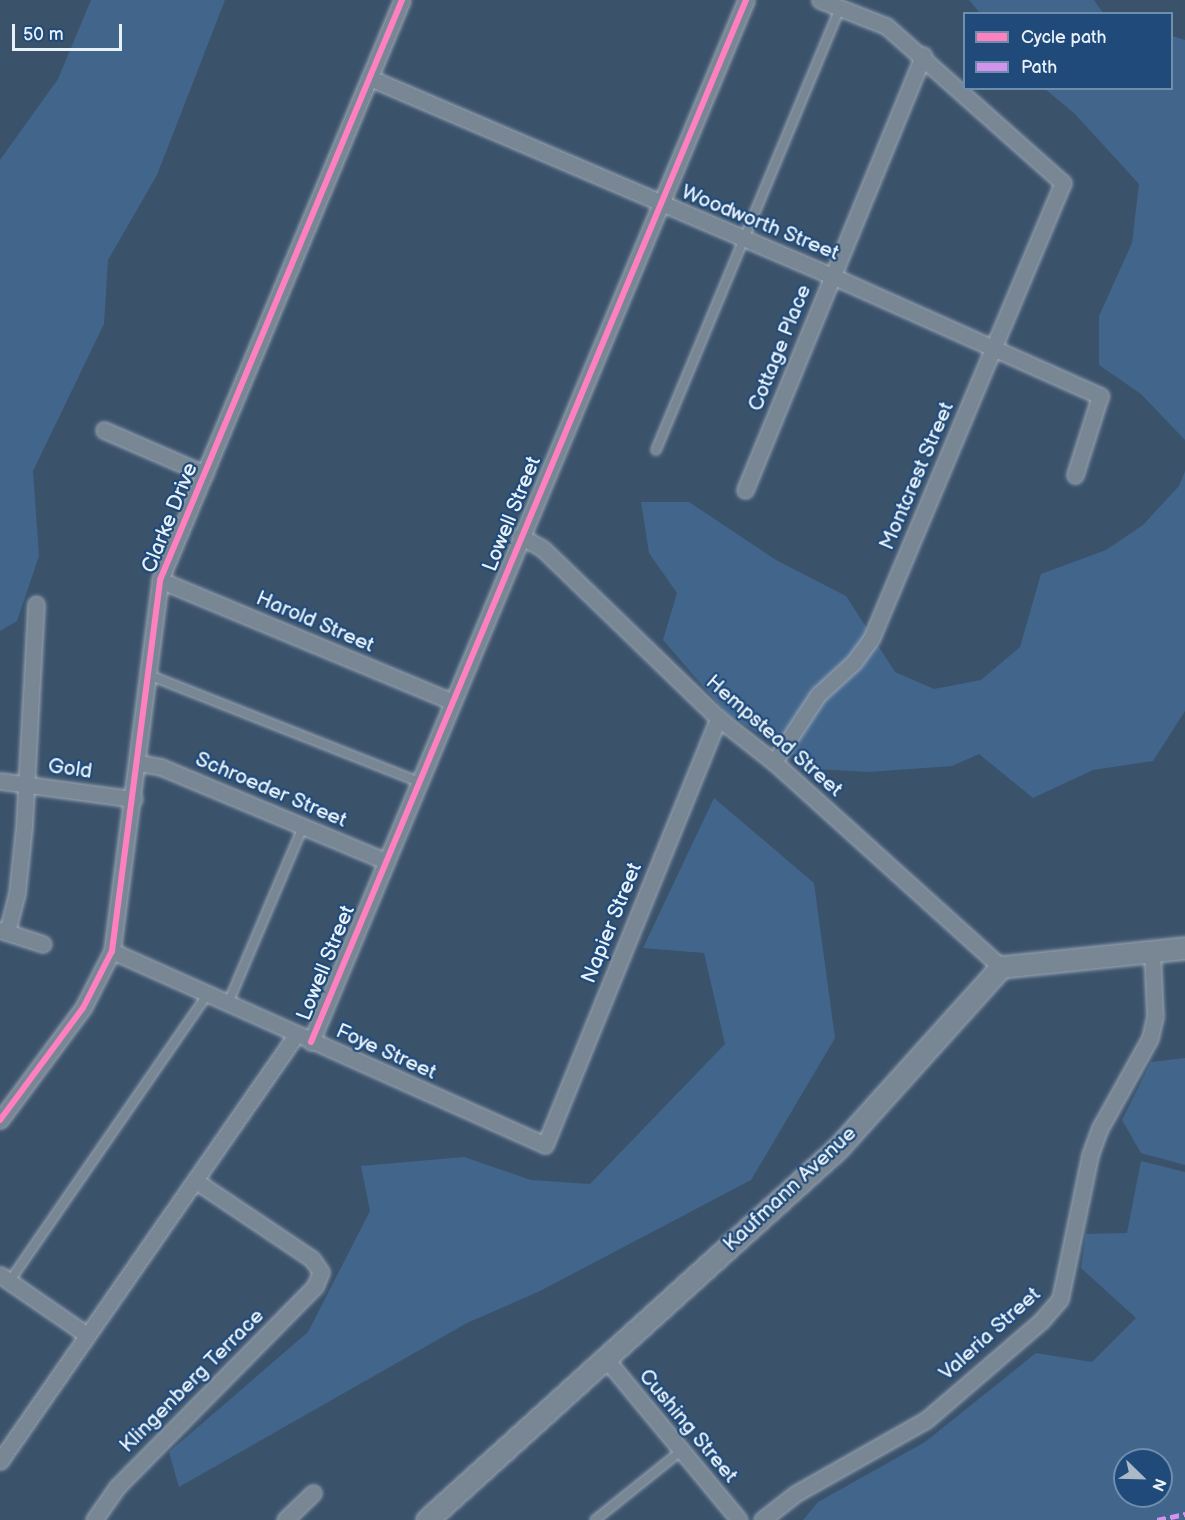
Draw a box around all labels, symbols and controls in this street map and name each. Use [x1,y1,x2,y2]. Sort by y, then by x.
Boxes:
scale bar [15,12,124,50]
legend [963,12,1173,90]
text: 50 m [23,24,64,45]
text: Cycle path [1021,27,1107,48]
text: Path [1021,57,1057,78]
street label: Woodworth Street [677,180,843,266]
street label: Cottage Place [743,281,817,415]
street label: Montcrest Street [874,398,960,554]
street label: Lowell Street [477,453,547,575]
street label: Clarke Drive [137,459,203,577]
street label: Harold Street [252,586,378,658]
street label: Hempstead Street [700,670,848,802]
street label: Schroeder Street [191,747,351,833]
street label: Gold [46,753,94,785]
street label: Napier Street [576,859,648,987]
street label: Lowell Street [291,902,361,1024]
street label: Foye Street [332,1019,440,1085]
street label: Kaufmann Avenue [718,1121,862,1257]
street label: Valeria Street [934,1282,1046,1386]
street label: Klingenberg Terrace [115,1304,269,1458]
street label: Cushing Street [633,1364,743,1488]
north arrow [1113,1448,1173,1508]
text: N [1147,1475,1169,1494]

